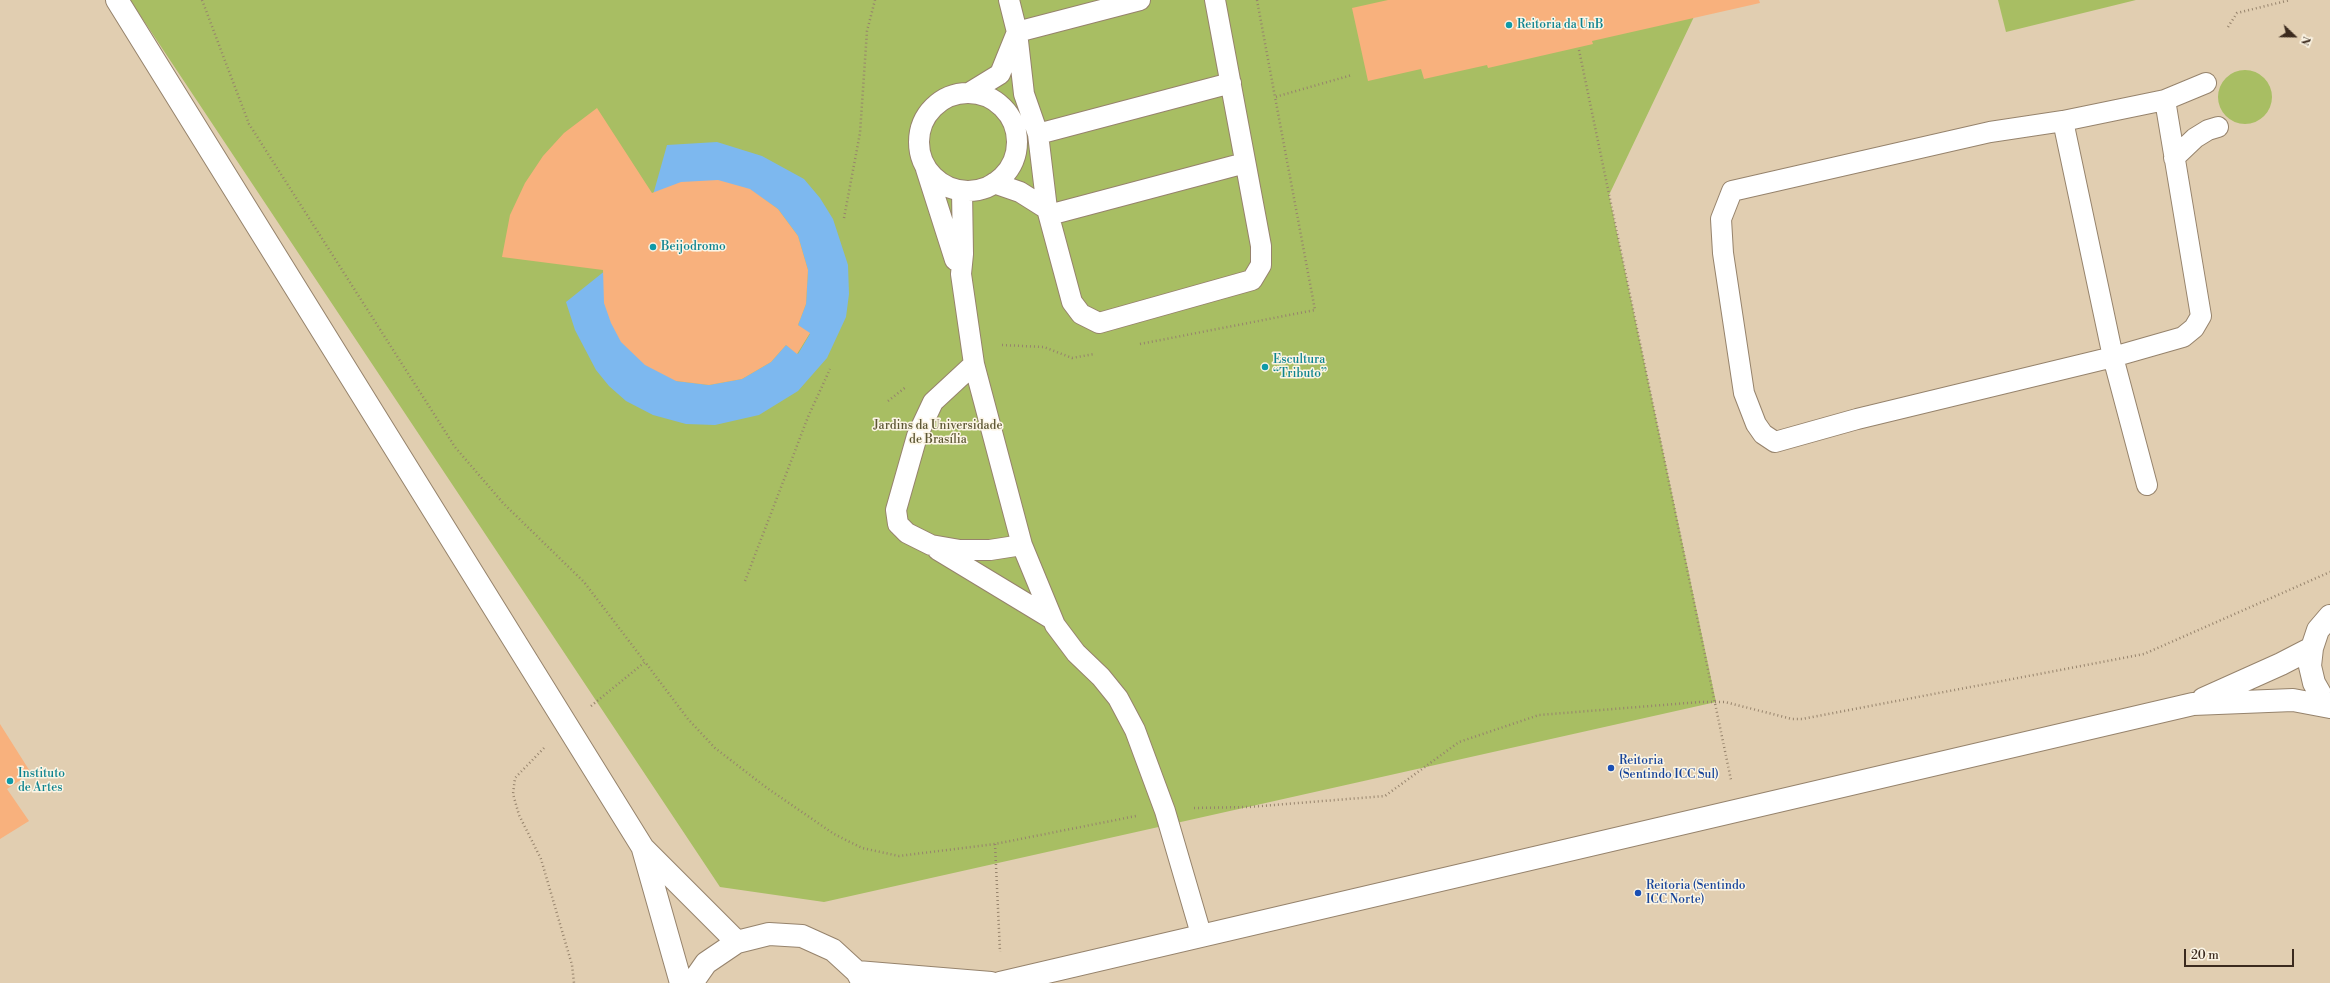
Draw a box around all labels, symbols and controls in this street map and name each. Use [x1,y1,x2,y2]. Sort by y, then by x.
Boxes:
north arrow [2274,16,2314,56]
place label: Reitoria da UnB [1517,18,1603,32]
marker: Reitoria da UnB [1504,20,1514,30]
text: N [2297,34,2313,47]
place label: Beijodromo [661,240,726,254]
marker: Beijodromo [648,242,658,252]
place label: Escultura “Tributo” [1273,353,1327,381]
marker: Escultura “Tributo” [1260,362,1270,372]
park label: Jardins da Universidade de Brasília [874,419,1002,447]
place label: Reitoria (Sentindo ICC Sul) [1619,754,1719,782]
marker: Reitoria (Sentindo ICC Sul) [1606,763,1616,773]
place label: Instituto de Artes [18,767,65,795]
marker: Instituto de Artes [5,776,15,786]
place label: Reitoria (Sentindo ICC Norte) [1646,879,1746,907]
marker: Reitoria (Sentindo ICC Norte) [1633,888,1643,898]
scale bar [2186,941,2296,967]
text: 20 m [2191,948,2219,963]

